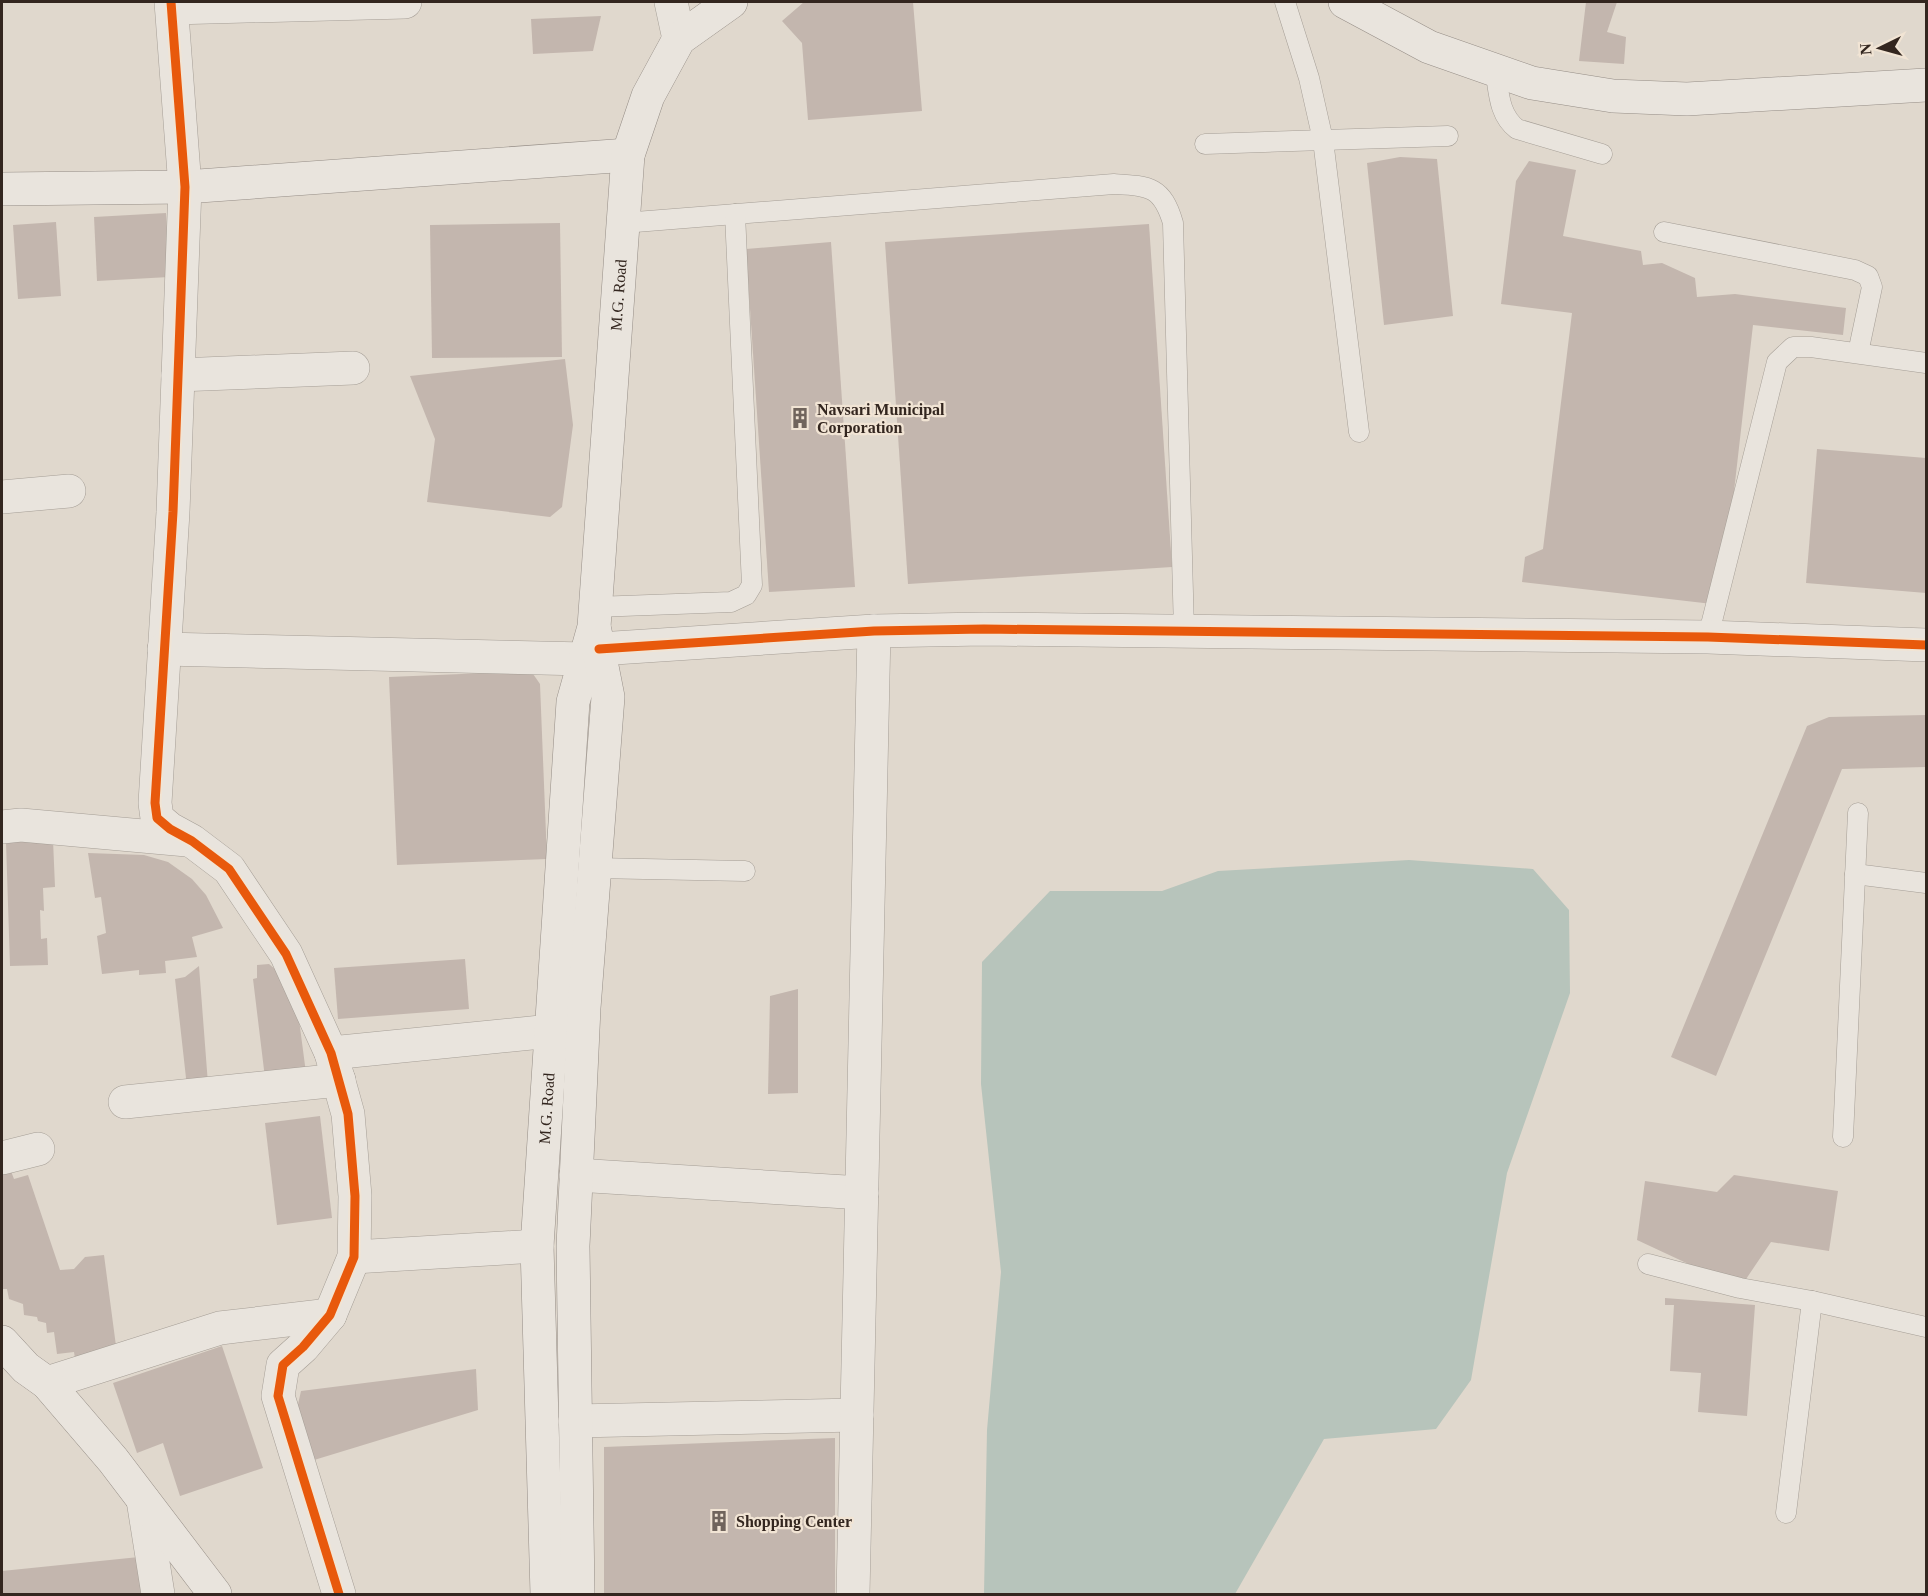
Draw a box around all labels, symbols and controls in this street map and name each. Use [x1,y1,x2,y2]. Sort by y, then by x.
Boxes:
north arrow [1850,18,1910,78]
text: N [1857,42,1875,56]
street label: M.G. Road [607,259,629,331]
place label: Navsari Municipal Corporation [817,401,945,437]
building icon: Navsari Municipal Corporation [788,406,812,430]
street label: M.G. Road [536,1072,557,1145]
building icon: Shopping Center [707,1509,731,1533]
place label: Shopping Center [736,1513,852,1531]

